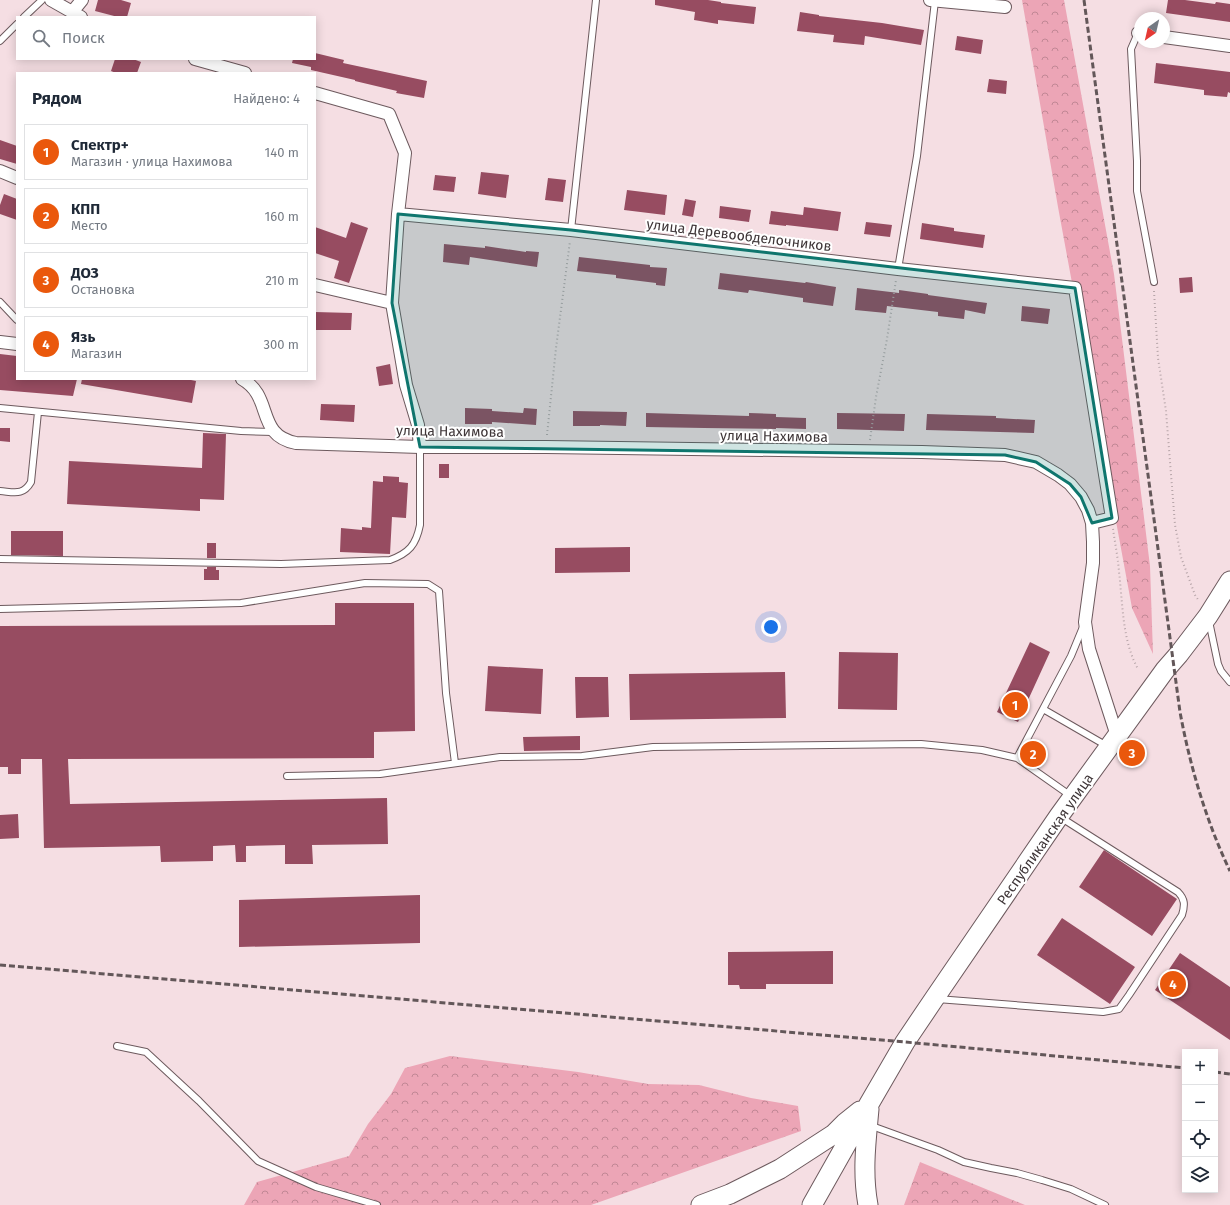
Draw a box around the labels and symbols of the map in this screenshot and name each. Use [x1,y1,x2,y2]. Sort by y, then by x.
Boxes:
north arrow [1134,12,1170,48]
street label: улица Деревообделочников [646,216,832,255]
street label: улица Нахимова [396,422,504,441]
street label: улица Нахимова [720,427,828,446]
your location [761,617,781,637]
pin: 1 [1002,690,1028,720]
pin: 3 [1119,738,1145,768]
pin: 2 [1020,739,1046,769]
street label: Республиканская улица [994,770,1097,908]
pin: 4 [1160,969,1186,999]

